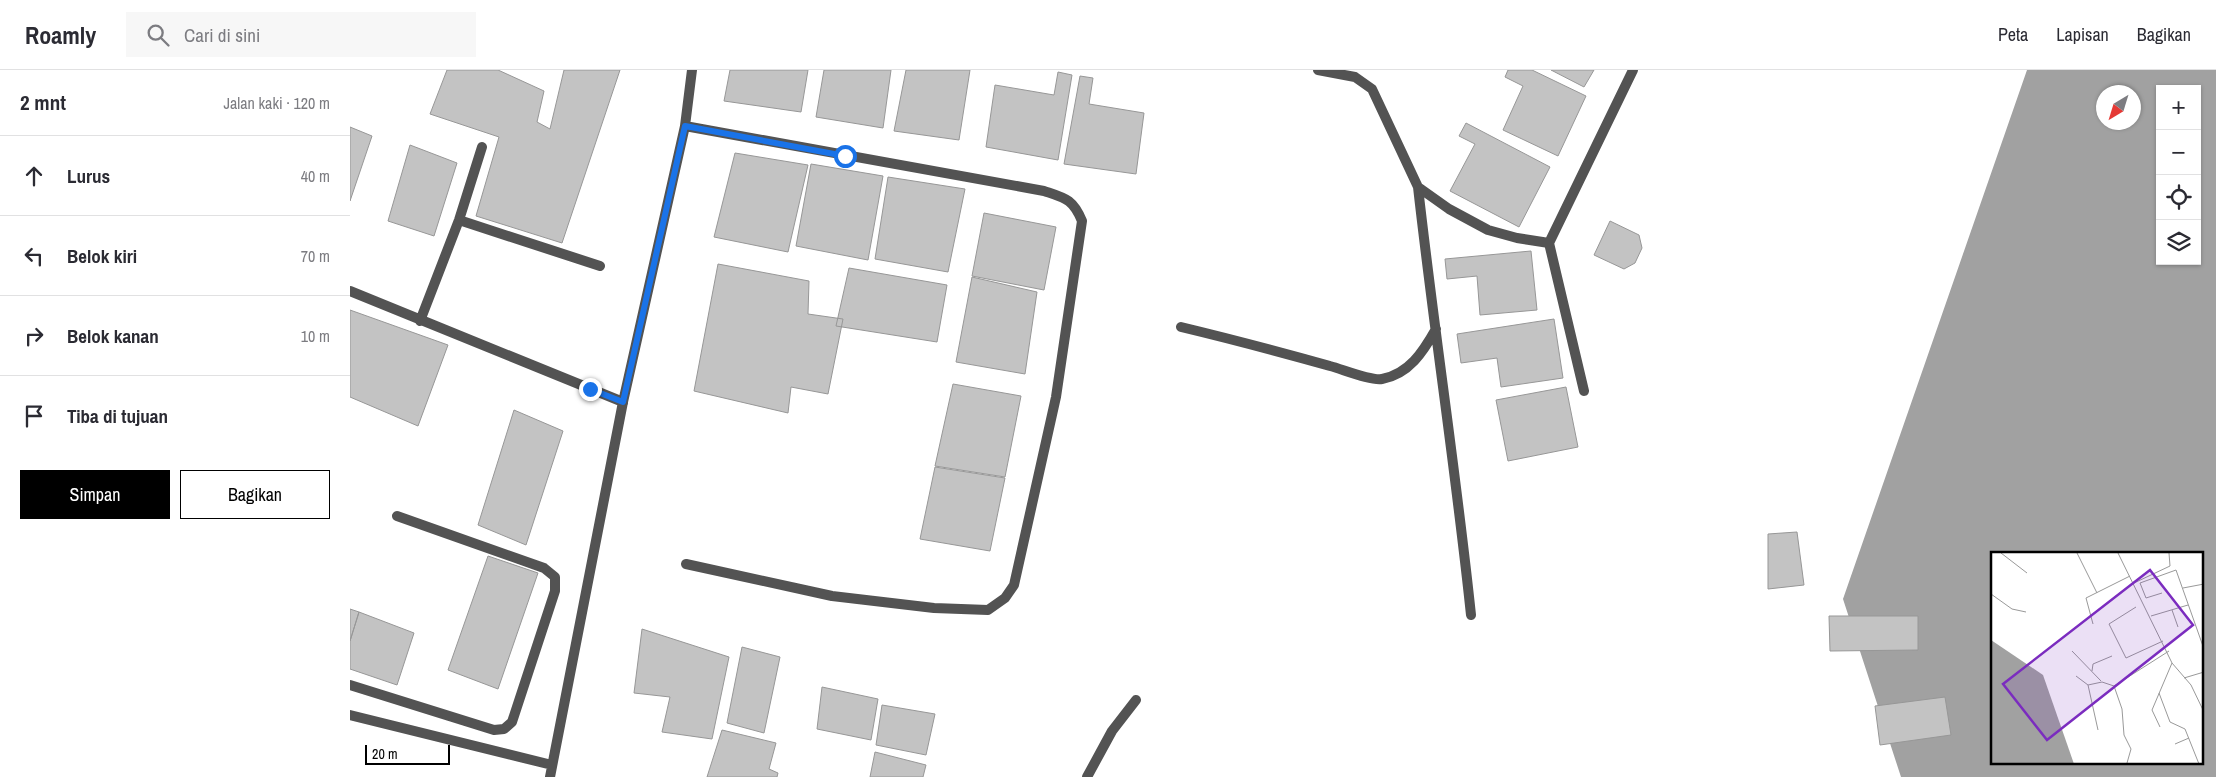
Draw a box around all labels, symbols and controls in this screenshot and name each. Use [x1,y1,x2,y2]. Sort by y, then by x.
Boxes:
search box [126,12,476,57]
text: Roamly [25,19,96,51]
icon: search [144,21,172,49]
text: Cari di sini [184,22,260,48]
text: Peta [1998,22,2028,47]
text: Lapisan [2056,22,2109,47]
text: Bagikan [2137,22,2191,47]
north arrow [2096,85,2141,130]
map controls [2156,85,2201,265]
button: + [2156,85,2201,130]
text: 2 mnt [20,88,66,117]
text: Jalan kaki · 120 m [224,92,330,114]
button: − [2156,130,2201,175]
route start [834,145,857,168]
icon: ahead [20,162,48,190]
text: Lurus [67,163,110,189]
text: 40 m [301,165,330,187]
button: locate [2156,175,2201,220]
button: layers [2156,220,2201,265]
icon: left [20,242,48,270]
text: Belok kiri [67,243,137,269]
text: 70 m [301,245,330,267]
icon: right [20,322,48,350]
text: Belok kanan [67,323,159,349]
text: 10 m [301,325,330,347]
route end [579,378,602,401]
icon: arrive [20,402,48,430]
text: Tiba di tujuan [67,403,168,429]
button: Simpan [20,470,170,519]
button: Bagikan [180,470,330,519]
inset map [1991,552,2204,764]
scale bar [365,742,450,765]
text: 20 m [372,745,398,763]

